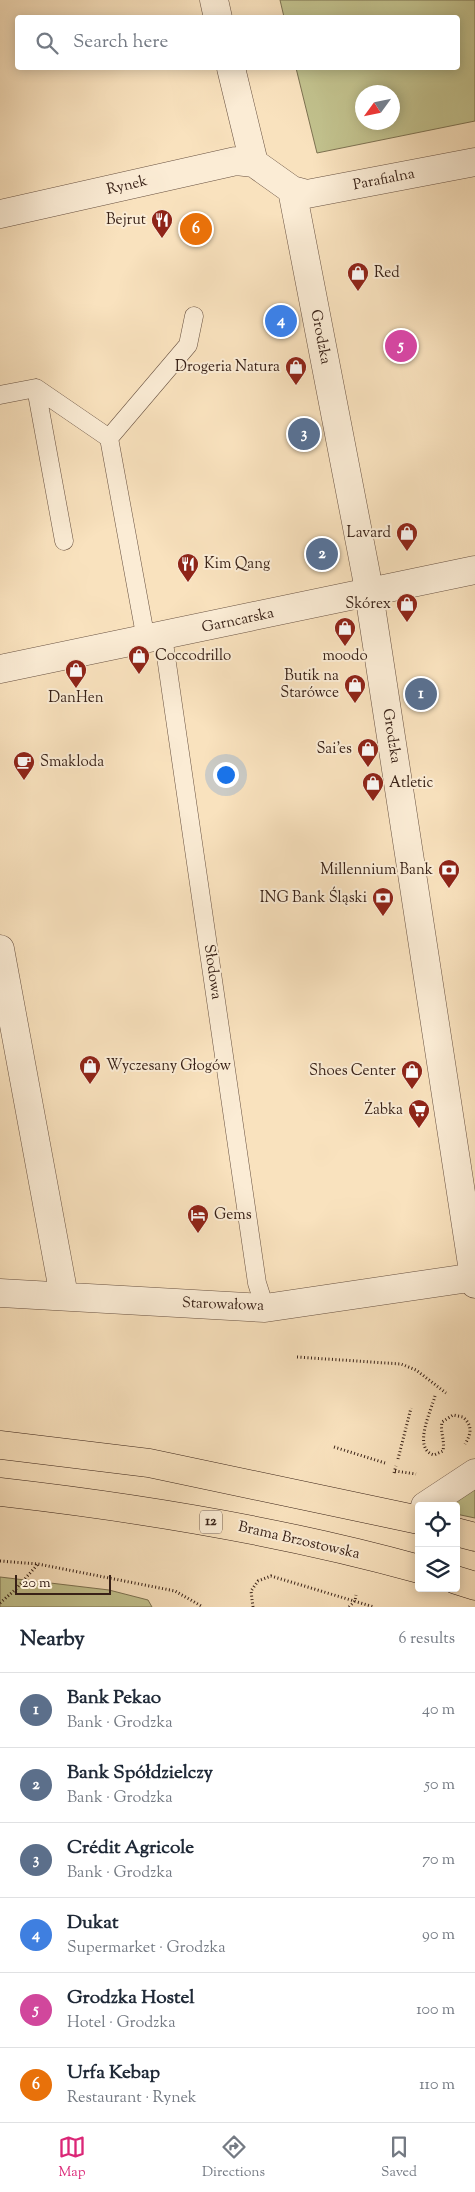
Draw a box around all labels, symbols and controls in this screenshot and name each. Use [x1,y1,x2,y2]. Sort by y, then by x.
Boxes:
search box [15,15,460,70]
icon: search [33,29,61,57]
text: Search here [73,29,168,56]
north arrow [355,85,400,130]
street label: Parafialna [351,164,417,196]
street label: Rynek [105,171,149,201]
restaurant icon: Bejrut [150,208,174,239]
place label: Bejrut [106,210,146,231]
pin: 6 [180,210,212,248]
shop icon: Red [346,261,370,292]
place label: Red [374,263,400,284]
pin: 4 [265,302,297,340]
street label: Grodzka [304,308,336,366]
pin: 5 [385,327,417,365]
shop icon: Drogeria Natura [284,355,308,386]
place label: Drogeria Natura [175,357,280,378]
pin: 3 [288,415,320,453]
shop icon: Lavard [395,521,419,552]
place label: Lavard [347,523,392,544]
pin: 2 [306,535,338,573]
restaurant icon: Kim Qang [176,552,200,583]
place label: Kim Qang [204,554,270,575]
shop icon: Skórex [395,592,419,623]
place label: Skórex [345,594,391,615]
street label: Garncarska [200,603,276,639]
shop icon: moodo [333,616,357,647]
shop icon: Coccodrillo [127,644,151,675]
place label: Coccodrillo [155,646,231,667]
place label: moodo [322,646,368,667]
shop icon: DanHen [64,658,88,689]
place label: Butik na Starówce [280,666,339,704]
shop icon: Butik na Starówce [343,673,367,704]
pin: 1 [405,675,437,713]
place label: DanHen [48,688,104,709]
street label: Grodzka [376,707,406,765]
shop icon: Sai'es [356,737,380,768]
place label: Sai'es [316,739,352,760]
cafe icon: Smakloda [12,750,36,781]
place label: Smakloda [40,752,104,773]
your location [213,762,239,788]
shop icon: Atletic [361,771,385,802]
place label: Atletic [389,773,433,794]
bank icon: Millennium Bank [437,858,461,889]
place label: Millennium Bank [320,860,433,881]
place label: ING Bank Śląski [260,886,367,909]
bank icon: ING Bank Śląski [371,886,395,917]
street label: Słodowa [198,943,226,1001]
shop icon: Wyczesany Głogów [78,1054,102,1085]
place label: Wyczesany Głogów [106,1056,231,1077]
shop icon: Shoes Center [400,1059,424,1090]
place label: Shoes Center [309,1061,396,1082]
supermarket icon: Żabka [407,1098,431,1129]
place label: Żabka [365,1099,403,1121]
hotel icon: Gems [186,1203,210,1234]
place label: Gems [214,1205,252,1226]
street label: Starowałowa [182,1293,265,1317]
map controls [415,1502,460,1592]
button: locate [415,1502,460,1547]
road number: 12 [200,1510,222,1534]
street label: Brama Brzostowska [236,1517,362,1565]
button: layers [415,1547,460,1592]
scale bar [15,1572,111,1595]
text: 20 m [22,1574,51,1594]
text: Nearby [20,1625,85,1655]
text: 6 results [399,1628,455,1651]
text: Bank Pekao [67,1685,161,1712]
text: 1 [33,1699,39,1722]
text: 40 m [422,1699,455,1722]
text: Bank · Grodzka [67,1712,173,1735]
text: Bank Spółdzielczy [67,1760,213,1787]
text: 2 [32,1774,40,1797]
text: 50 m [424,1774,455,1797]
text: Bank · Grodzka [67,1787,173,1810]
text: Crédit Agricole [67,1835,194,1862]
text: 3 [33,1849,39,1872]
text: 70 m [422,1849,455,1872]
text: Bank · Grodzka [67,1862,173,1885]
text: Dukat [67,1910,118,1937]
text: 4 [32,1924,40,1947]
text: 90 m [422,1924,455,1947]
text: Supermarket · Grodzka [67,1937,226,1960]
text: Grodzka Hostel [67,1985,195,2012]
text: 5 [33,1999,39,2022]
text: 100 m [416,1999,455,2022]
text: Hotel · Grodzka [67,2012,176,2035]
text: Urfa Kebap [67,2060,160,2087]
text: 6 [32,2074,40,2097]
text: 110 m [419,2074,455,2097]
text: Restaurant · Rynek [67,2087,197,2110]
tab: Map [58,2133,86,2183]
tab: Directions [202,2133,265,2183]
tab: Saved [381,2133,417,2183]

